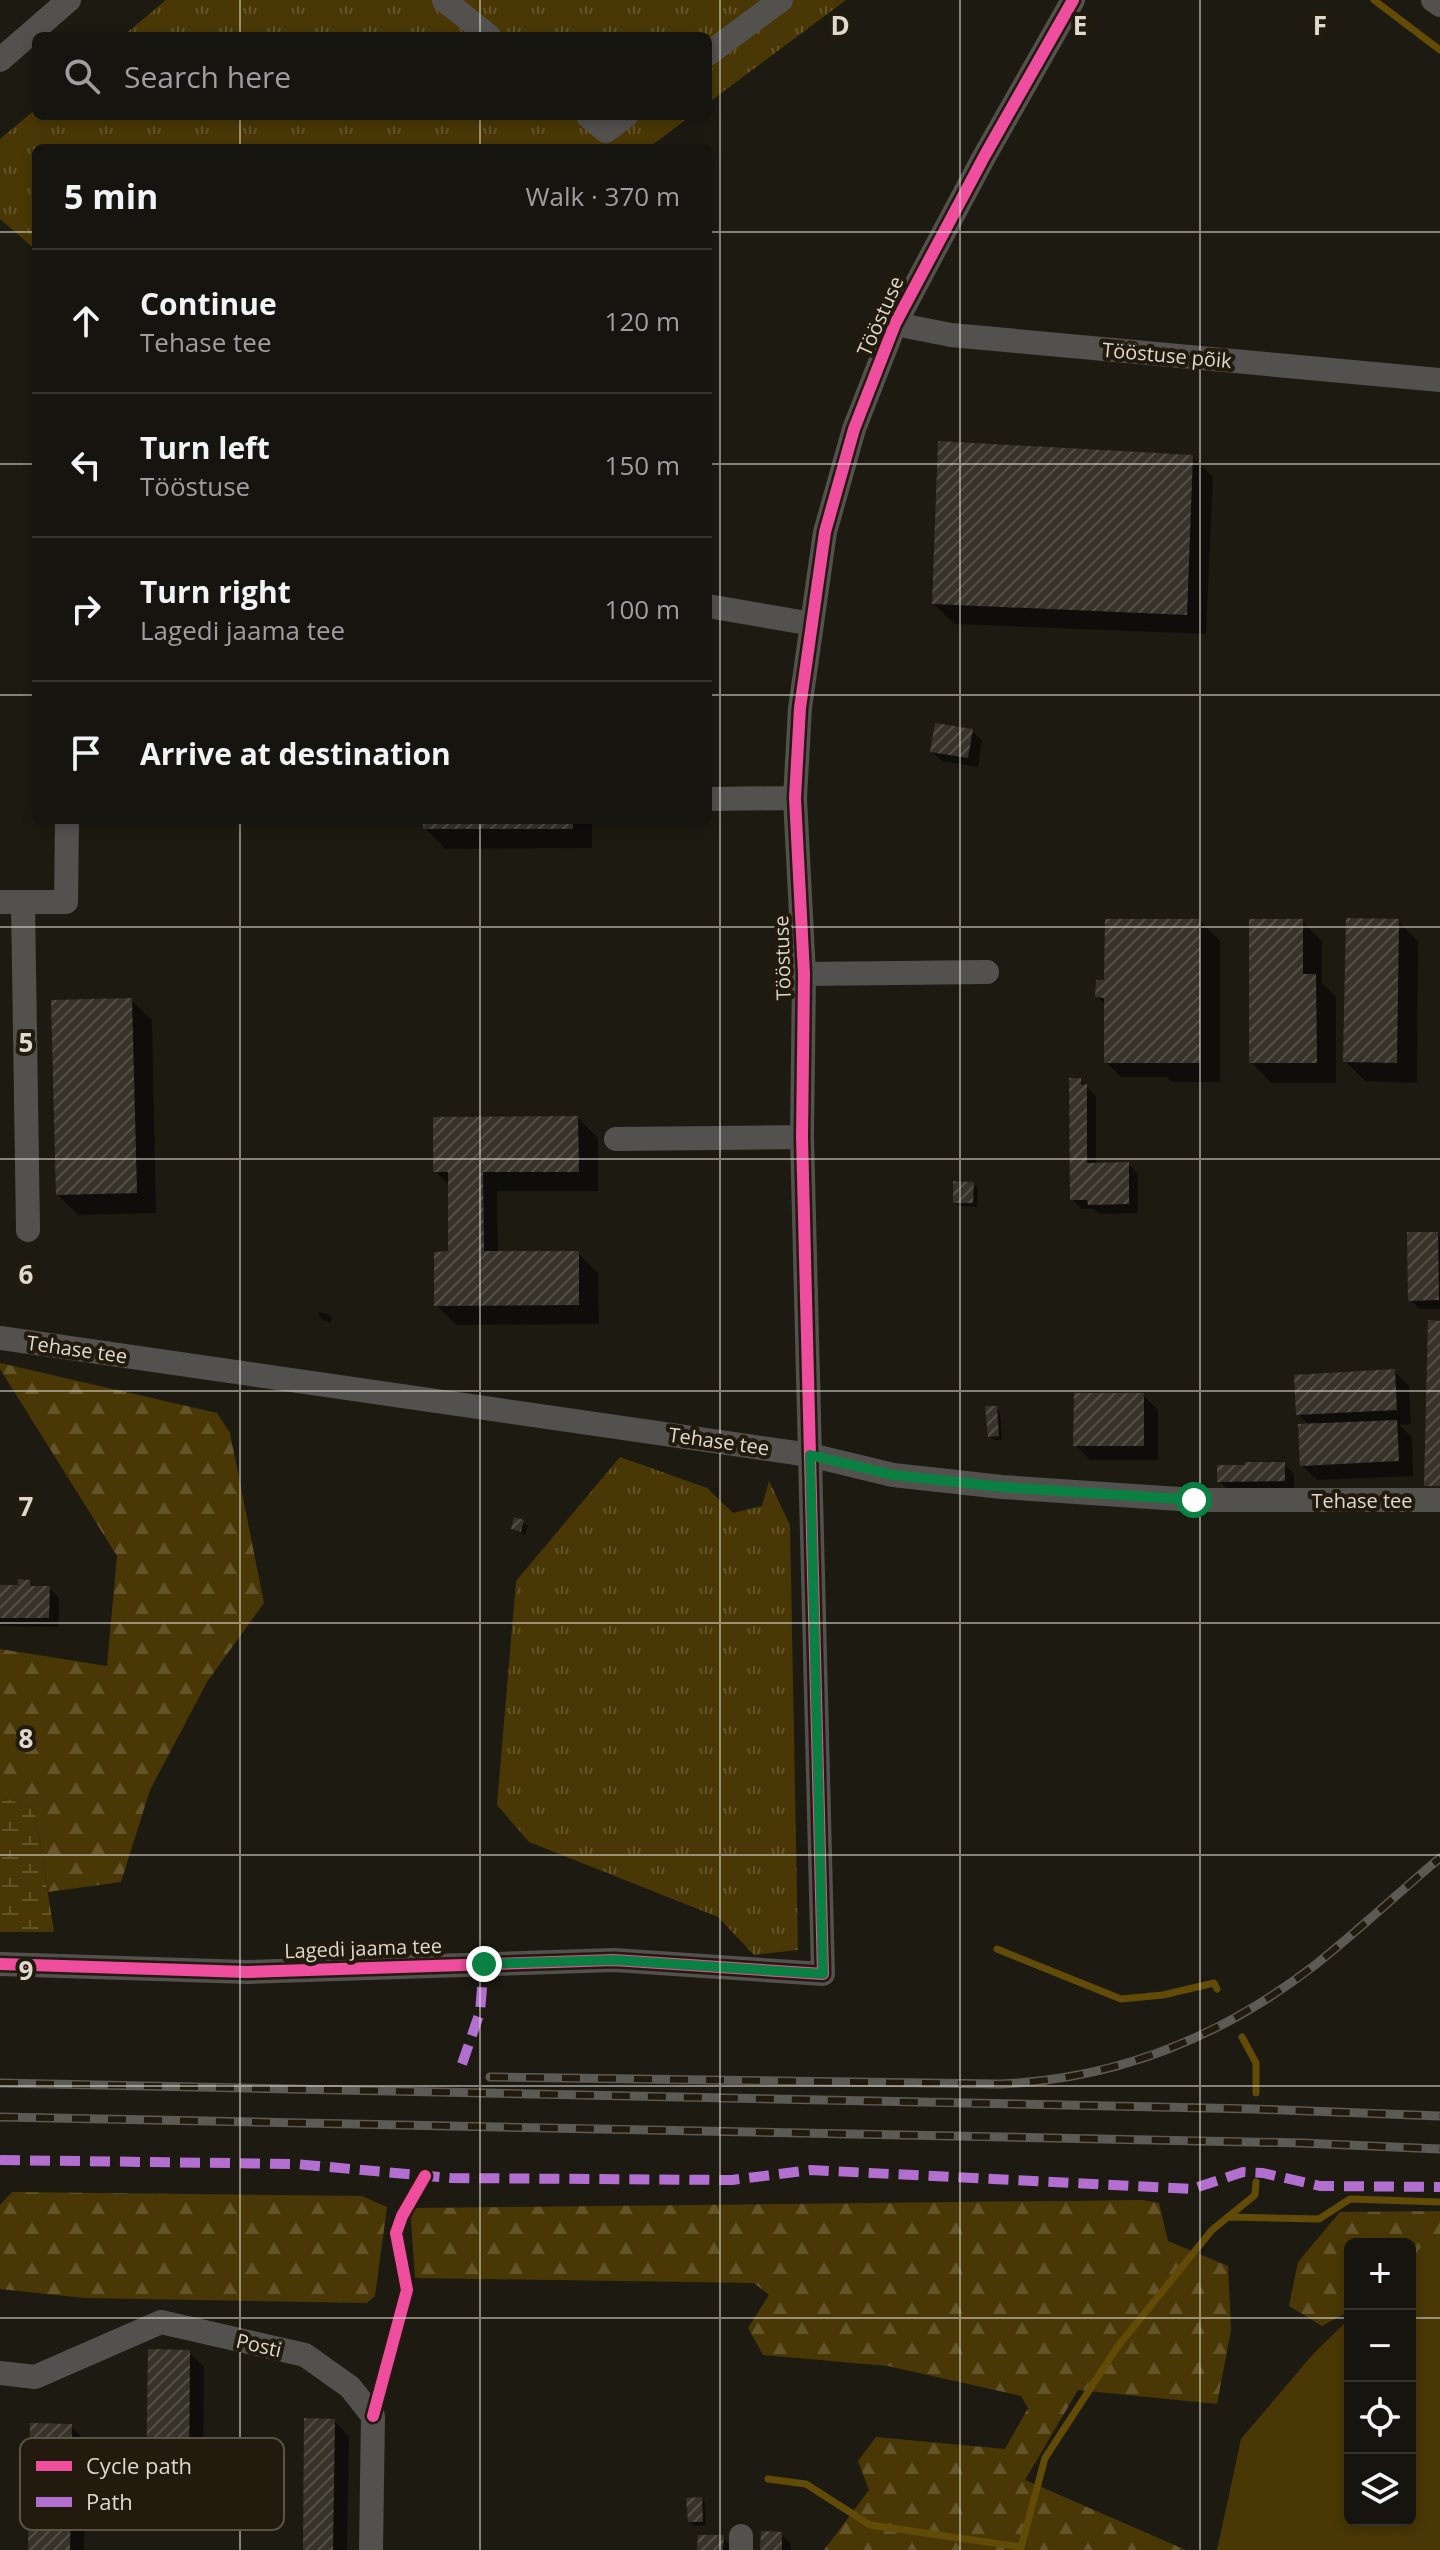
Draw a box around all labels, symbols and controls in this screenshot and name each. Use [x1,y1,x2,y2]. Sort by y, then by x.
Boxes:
text: D [830,7,850,43]
text: E [1073,7,1087,43]
text: F [1313,7,1327,43]
search box [32,32,712,120]
icon: search [60,54,104,98]
text: Search here [124,56,291,97]
text: 5 min [64,173,158,219]
text: Walk · 370 m [526,178,680,214]
street label: Tööstuse [850,272,910,360]
text: Continue [140,283,277,324]
icon: ahead [64,299,108,343]
text: 120 m [605,303,680,339]
text: Tehase tee [140,324,272,360]
street label: Tööstuse põik [1101,336,1233,374]
text: Turn left [140,427,270,468]
icon: left [64,443,108,487]
text: 150 m [605,447,680,483]
text: Tööstuse [140,468,250,504]
text: Turn right [140,571,291,612]
icon: right [64,587,108,631]
text: 100 m [605,591,680,627]
text: Lagedi jaama tee [140,612,345,648]
icon: arrive [64,731,108,775]
text: Arrive at destination [140,733,451,774]
street label: Tööstuse [767,915,797,1001]
text: 5 [19,1024,33,1060]
text: 6 [19,1256,34,1292]
street label: Tehase tee [25,1329,129,1369]
street label: Tehase tee [667,1421,771,1461]
route start [1176,1482,1212,1518]
street label: Tehase tee [1311,1487,1413,1514]
text: 7 [19,1488,34,1524]
text: 8 [19,1720,33,1756]
street label: Lagedi jaama tee [284,1932,442,1964]
route end [466,1946,502,1982]
text: 9 [19,1952,33,1988]
map controls [1344,2238,1416,2526]
button: + [1344,2238,1416,2310]
button: − [1344,2310,1416,2382]
street label: Posti [234,2327,284,2363]
button: locate [1344,2382,1416,2454]
legend [20,2438,284,2530]
text: Cycle path [86,2450,192,2480]
button: layers [1344,2454,1416,2526]
text: Path [86,2486,133,2516]

